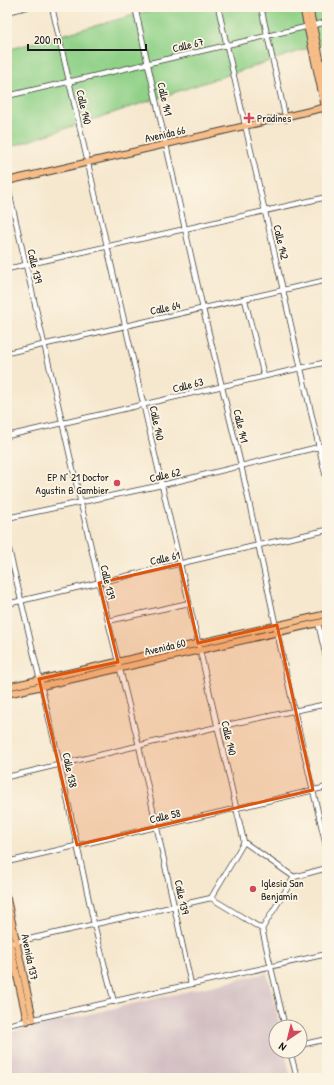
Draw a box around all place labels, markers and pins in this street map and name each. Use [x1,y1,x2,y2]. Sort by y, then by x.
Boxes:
place label: Pradines [257,111,291,125]
marker: Pradines [244,113,254,123]
place label: EP N° 21 Doctor Agustin B Gambier [36,470,110,497]
marker: EP N° 21 Doctor Agustin B Gambier [112,478,122,488]
place label: Iglesia San Benjamín [261,876,304,903]
marker: Iglesia San Benjamín [248,884,258,894]

